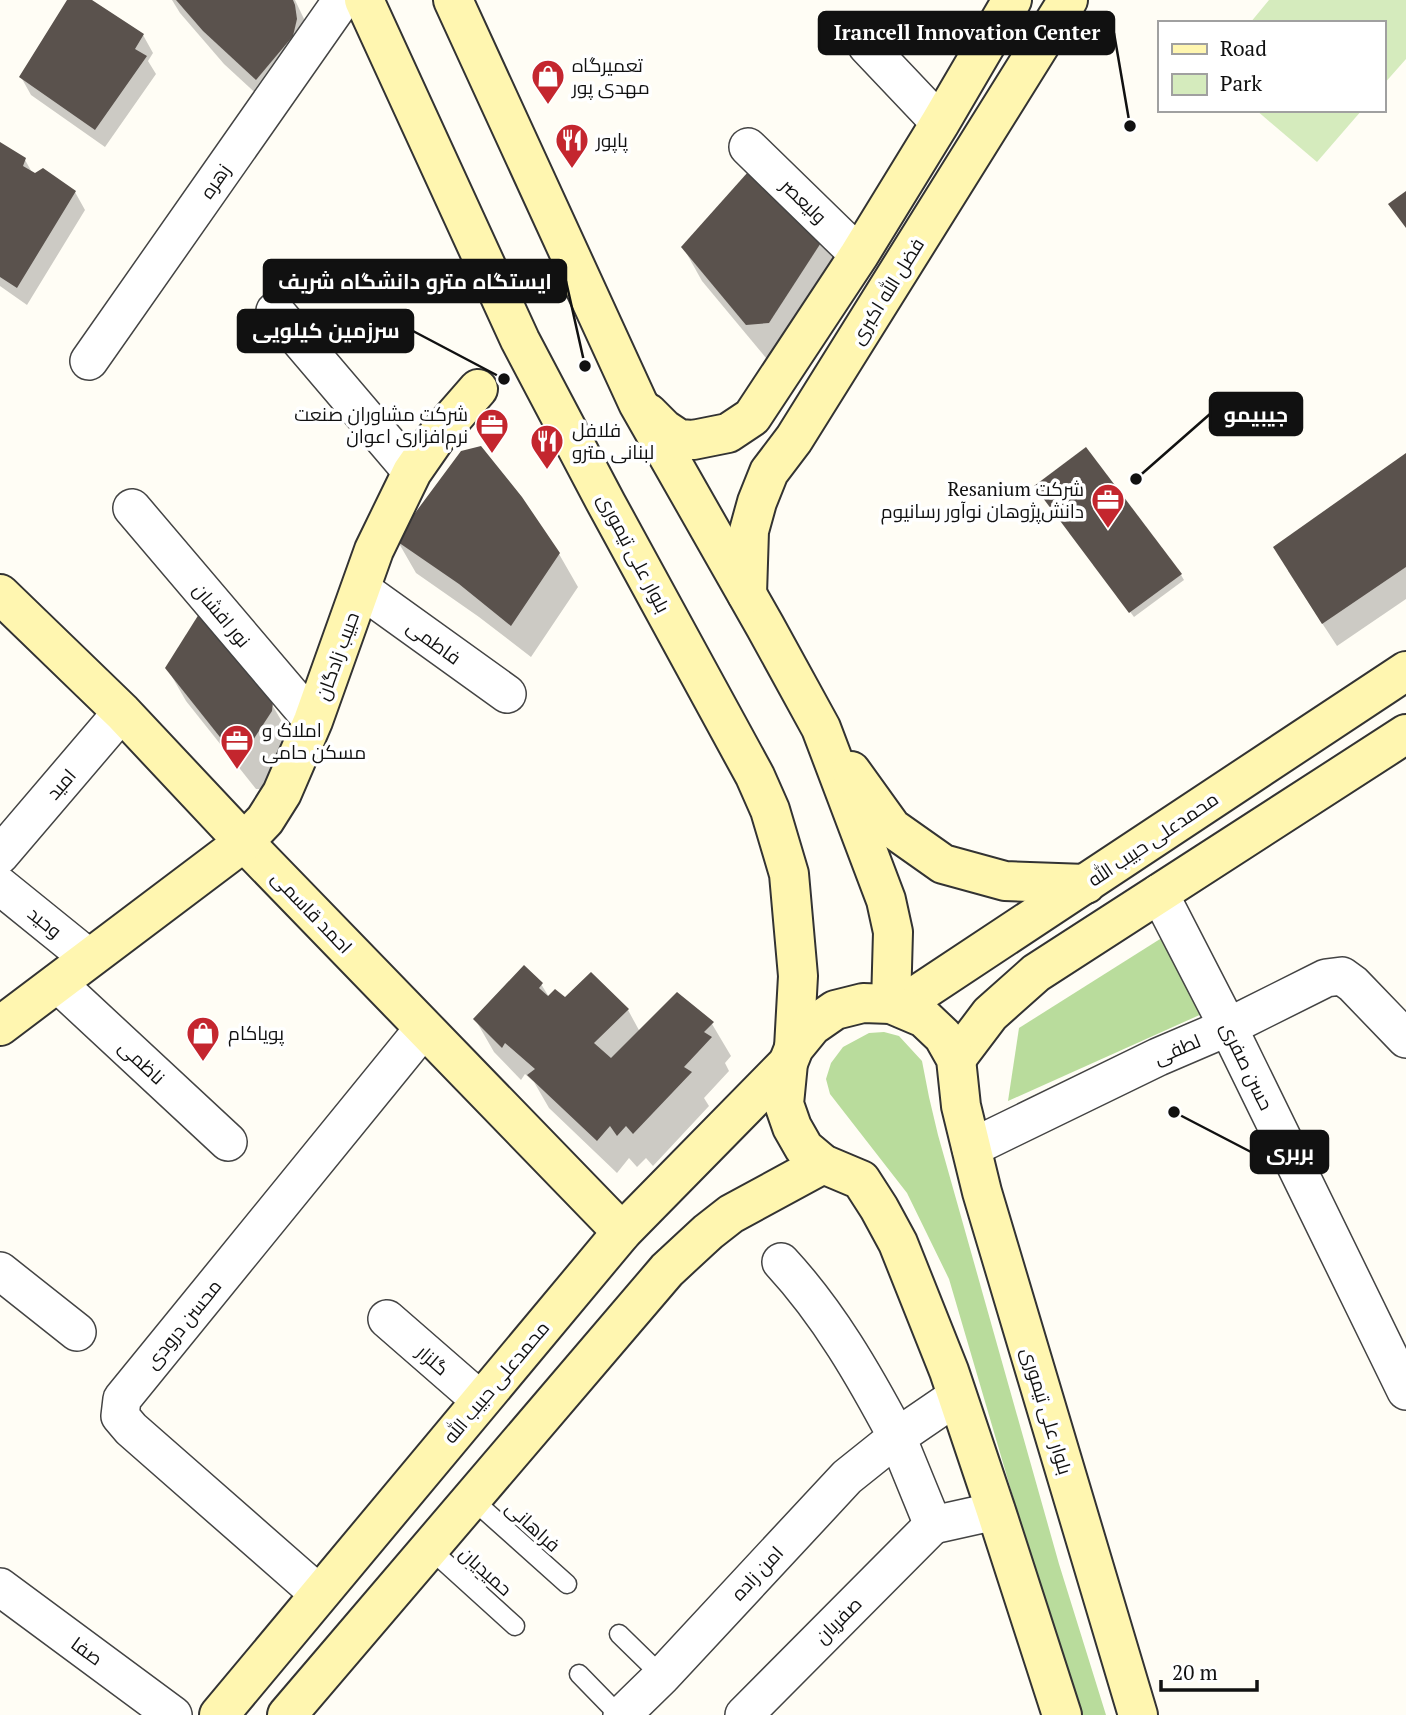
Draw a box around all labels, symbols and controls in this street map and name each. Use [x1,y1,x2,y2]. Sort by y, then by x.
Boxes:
callout: Irancell Innovation Center [819,12,1114,54]
text: Irancell Innovation Center [834,18,1100,46]
legend [1158,21,1385,112]
text: Road [1220,34,1267,62]
place label: تعمیرگاه مهدی پور [571,52,650,100]
shop icon: تعمیرگاه مهدی پور [529,57,567,106]
text: Park [1220,69,1262,97]
restaurant icon: پاپور [553,121,591,170]
place label: پاپور [595,127,628,153]
street label: زهره [194,158,235,203]
street label: ولیعصر [775,172,833,229]
street label: فضل الله اکبری [844,233,929,349]
callout: ایستگاه مترو دانشگاه شریف [264,260,566,302]
text: ایستگاه مترو دانشگاه شریف [278,267,552,295]
callout: سرزمین کیلویی [238,310,413,352]
text: سرزمین کیلویی [252,316,400,344]
callout: جیبیمو [1210,393,1302,435]
text: جیبیمو [1224,400,1288,428]
place label: شرکت مشاوران صنعت نرم‌افزاری اعوان [294,401,468,450]
office icon: شرکت مشاوران صنعت نرم‌افزاری اعوان [473,406,511,455]
place label: فلافل لبنانی مترو [572,417,654,464]
restaurant icon: فلافل لبنانی مترو [528,422,566,471]
place label: Resanium شرکت دانش‌پژوهان نوآور رسانیوم [881,476,1084,525]
office icon: Resanium شرکت دانش‌پژوهان نوآور رسانیوم [1089,481,1127,530]
street label: بلوار علی تیموری [593,489,676,617]
street label: نور افشان [188,577,257,652]
street label: حبیب زادگان [309,608,364,703]
street label: فاطمی [402,614,466,670]
place label: املاک و مسکن حامی [262,717,366,764]
office icon: املاک و مسکن حامی [218,722,256,771]
street label: امید [40,763,81,804]
street label: محمدعلی حبیب الله [1083,786,1223,891]
street label: احمد قاسمی [267,865,358,958]
street label: وحید [23,900,67,943]
shop icon: پویاکام [184,1014,222,1063]
street label: حسن صفری [1215,1018,1279,1114]
place label: پویاکام [228,1020,284,1047]
street label: لطفی [1150,1028,1204,1070]
street label: ناظمی [114,1034,171,1089]
callout: بربری [1251,1131,1328,1173]
text: بربری [1266,1138,1314,1166]
street label: محسن درودی [139,1274,226,1374]
street label: محمدعلی حبیب الله [437,1315,554,1448]
street label: گلزار [411,1338,455,1380]
street label: بلوار علی تیموری [1016,1344,1079,1477]
street label: فراهانی [501,1495,566,1557]
street label: حمیدیان [455,1540,518,1601]
street label: امن زاده [725,1540,788,1605]
street label: صفریان [809,1591,867,1649]
street label: صفا [66,1631,108,1671]
scale bar [1161,1648,1257,1692]
text: 20 m [1172,1658,1218,1686]

